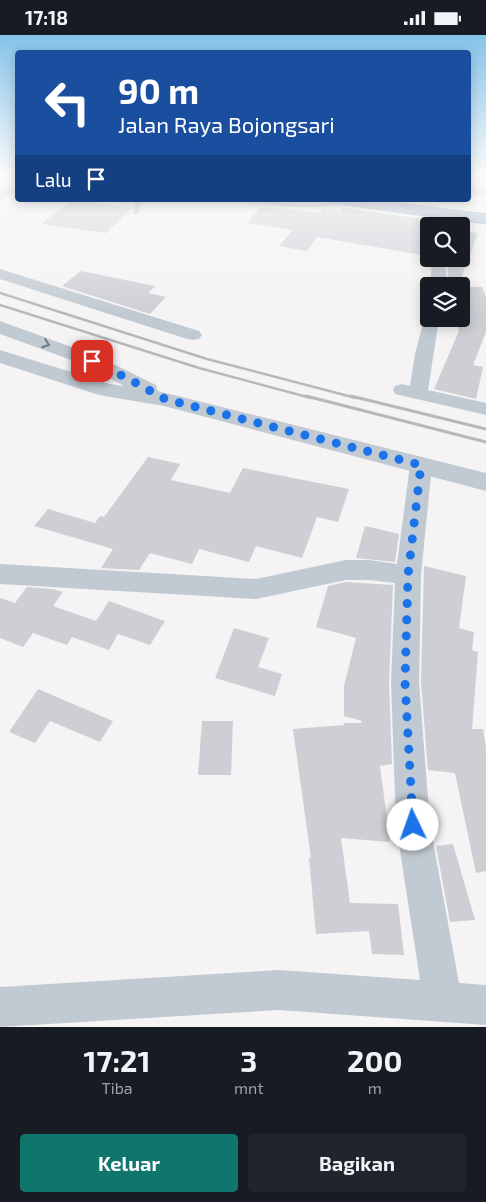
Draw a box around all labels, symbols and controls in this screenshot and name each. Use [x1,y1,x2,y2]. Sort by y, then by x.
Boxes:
text: 17:18 [25,6,68,29]
text: 90 m [118,69,199,111]
icon: left [35,70,100,135]
text: Jalan Raya Bojongsari [118,111,335,137]
icon: arrive [82,165,110,193]
text: Lalu [35,168,72,191]
map controls [420,217,470,327]
button: search [420,217,470,267]
button: layers [420,277,470,327]
one-way arrow [41,338,49,348]
pin [71,340,113,382]
icon: arrive [78,347,106,375]
position arrow [386,798,438,850]
text: 17:21 [84,1042,151,1078]
text: 3 [240,1042,257,1078]
text: 200 [347,1042,402,1078]
text: Tiba [101,1078,133,1097]
text: mnt [234,1078,264,1097]
text: m [368,1078,382,1097]
button: Keluar [20,1134,238,1192]
button: Bagikan [248,1134,466,1192]

